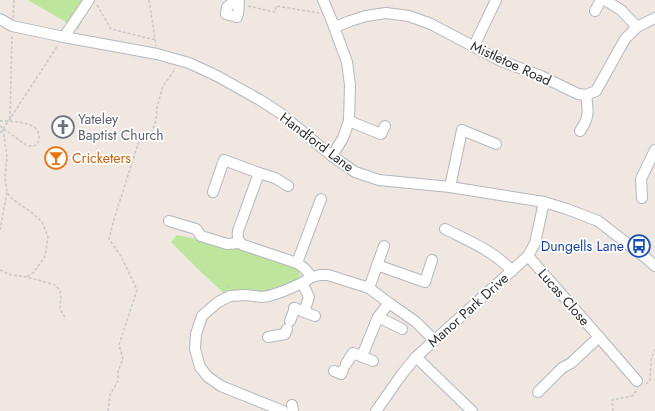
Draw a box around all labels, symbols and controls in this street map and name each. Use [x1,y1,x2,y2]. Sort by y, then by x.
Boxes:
street label: Mistletoe Road [467,36,555,90]
street label: Handford Lane [276,107,358,177]
place label: Yateley Baptist Church [78,109,164,145]
church icon: Yateley Baptist Church [50,114,76,140]
bar icon: Cricketers [43,145,69,171]
place label: Cricketers [72,148,131,168]
bus stop icon: Dungells Lane [626,233,652,259]
place label: Dungells Lane [541,236,624,256]
street label: Lucas Close [534,264,594,330]
street label: Manor Park Drive [423,268,513,352]

